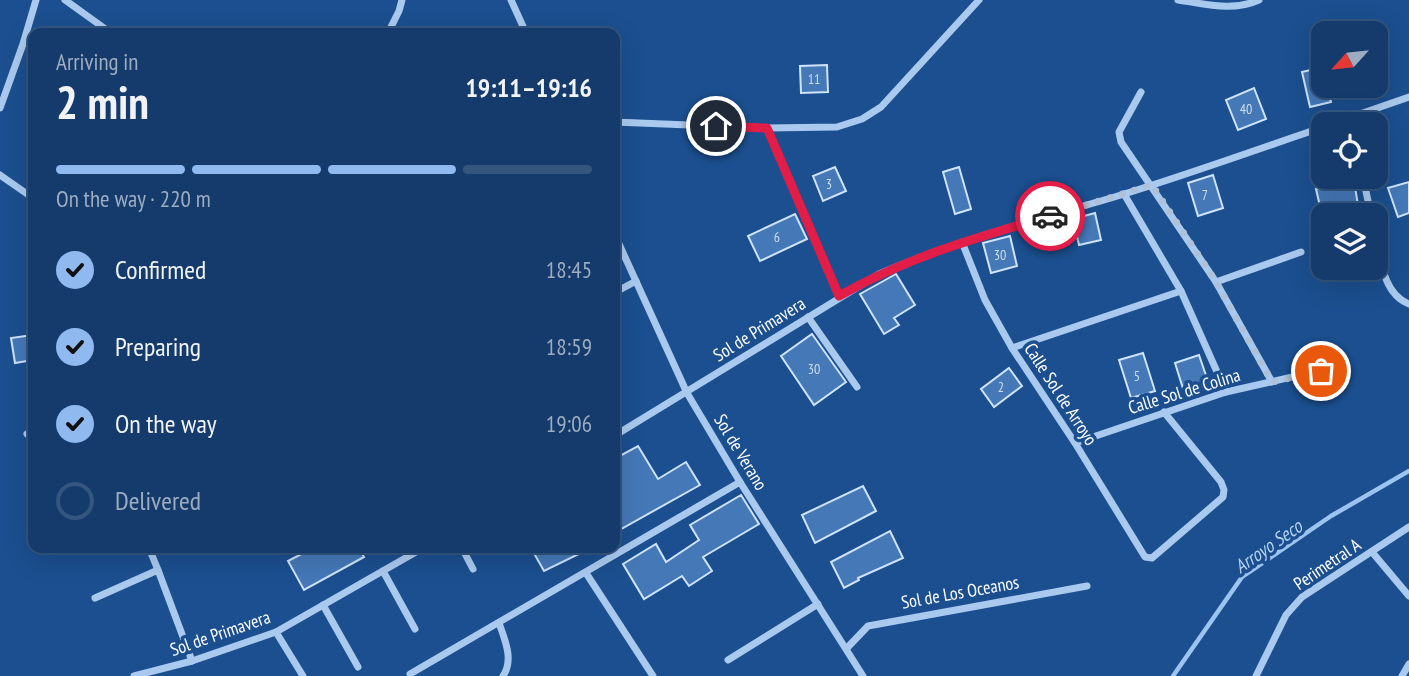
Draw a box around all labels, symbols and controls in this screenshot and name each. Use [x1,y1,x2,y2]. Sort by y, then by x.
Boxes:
north arrow [1311,21,1388,98]
map controls [1311,21,1388,280]
text: Arriving in [56,47,138,76]
house number: 11 [808,70,820,88]
text: 19:11–19:16 [465,71,592,104]
text: 2 min [56,72,149,132]
pin [686,96,746,156]
house number: 40 [1240,100,1252,118]
icon: home [697,107,735,145]
button: locate [1311,112,1388,189]
house number: 3 [826,175,832,193]
courier [1015,181,1085,251]
text: On the way · 220 m [56,184,211,213]
house number: 7 [1202,186,1208,204]
icon: car [1031,197,1069,235]
button: layers [1311,203,1388,280]
house number: 6 [774,228,780,246]
house number: 30 [994,246,1006,264]
icon: check [56,251,94,289]
text: Confirmed [115,253,206,286]
text: 18:45 [546,255,592,284]
street label: Sol de Primavera [709,292,809,366]
icon: check [56,328,94,366]
text: Preparing [115,330,201,363]
text: 18:59 [546,332,592,361]
street label: Calle Sol de Arroyo [1019,338,1103,450]
pin [1291,341,1351,401]
icon: bag [1302,352,1340,390]
house number: 30 [808,360,820,378]
street label: Calle Sol de Colina [1125,363,1243,419]
house number: 5 [1134,367,1140,385]
house number: 2 [998,378,1004,396]
icon: check [56,405,94,443]
text: On the way [115,407,217,440]
text: 19:06 [546,409,592,438]
street label: Sol de Verano [709,410,773,494]
text: Delivered [115,484,201,517]
water label: Arroyo Seco [1229,513,1308,578]
street label: Perimetral A [1289,533,1365,595]
street label: Sol de Los Oceanos [899,570,1021,614]
street label: Sol de Primavera [167,605,273,661]

